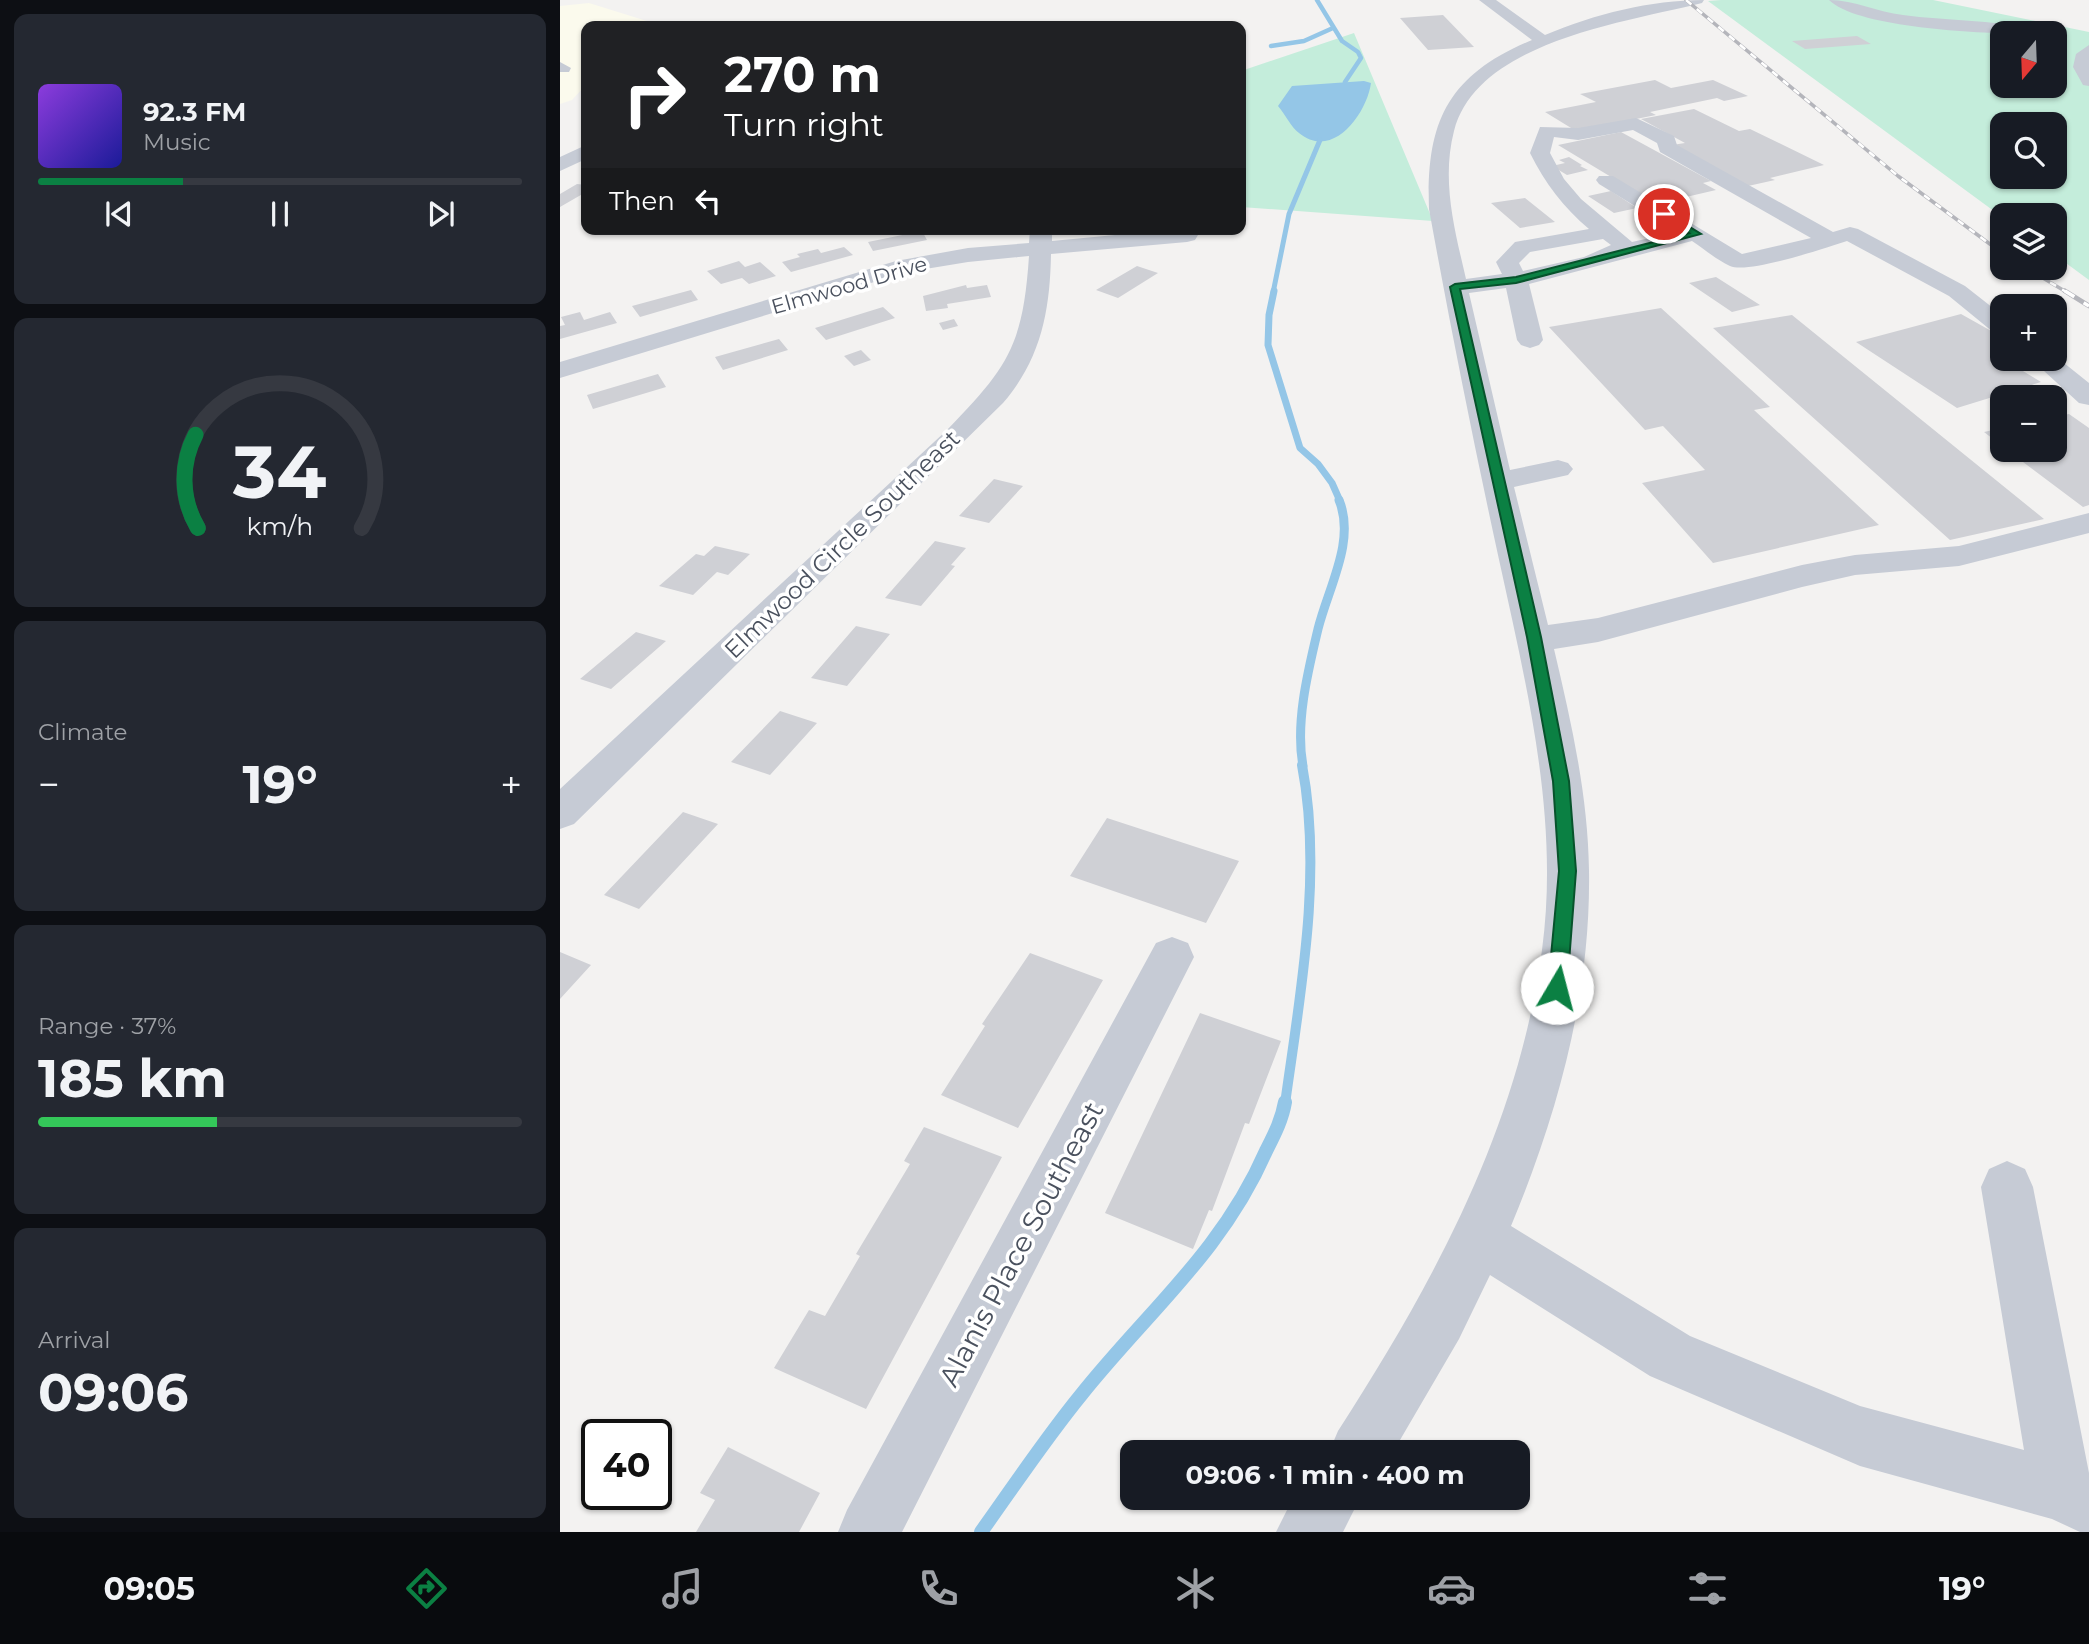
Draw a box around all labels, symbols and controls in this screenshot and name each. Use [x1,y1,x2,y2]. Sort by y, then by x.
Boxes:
north arrow [1990,21,2067,98]
map controls [1990,21,2067,462]
text: 270 m [724,45,881,104]
icon: right [609,49,700,140]
text: 92.3 FM [143,96,246,128]
text: Turn right [724,105,884,144]
button: search [1990,112,2067,189]
text: Music [143,128,211,156]
icon: left [689,182,727,220]
pin [1634,184,1694,244]
text: Then [609,185,675,217]
icon: previous [100,195,138,233]
icon: pause [261,195,299,233]
icon: next [422,195,460,233]
icon: arrive [1645,195,1683,233]
button: layers [1990,203,2067,280]
street label: Elmwood Drive [768,251,930,319]
button: + [1990,294,2067,371]
button: − [1990,385,2067,462]
street label: Elmwood Circle Southeast [718,424,966,664]
text: 34 [232,429,327,517]
text: km/h [247,511,313,541]
text: Climate [38,718,127,746]
text: 19° [242,753,318,816]
text: − [38,761,60,808]
text: + [500,761,522,808]
position arrow [1520,951,1594,1025]
text: Range · 37% [38,1012,176,1040]
text: 185 km [38,1047,227,1110]
street label: Alanis Place Southeast [931,1096,1111,1392]
text: Arrival [38,1326,111,1354]
text: 09:06 [38,1361,189,1424]
speed limit sign: 40 [581,1419,672,1510]
text: 09:06 · 1 min · 400 m [1186,1459,1464,1491]
icon: directions [402,1564,451,1613]
icon: music [658,1564,707,1613]
icon: phone [914,1564,963,1613]
icon: climate [1171,1564,1220,1613]
icon: car [1427,1564,1476,1613]
icon: filters [1683,1564,1732,1613]
text: 09:05 [104,1569,195,1608]
text: 19° [1939,1569,1985,1608]

